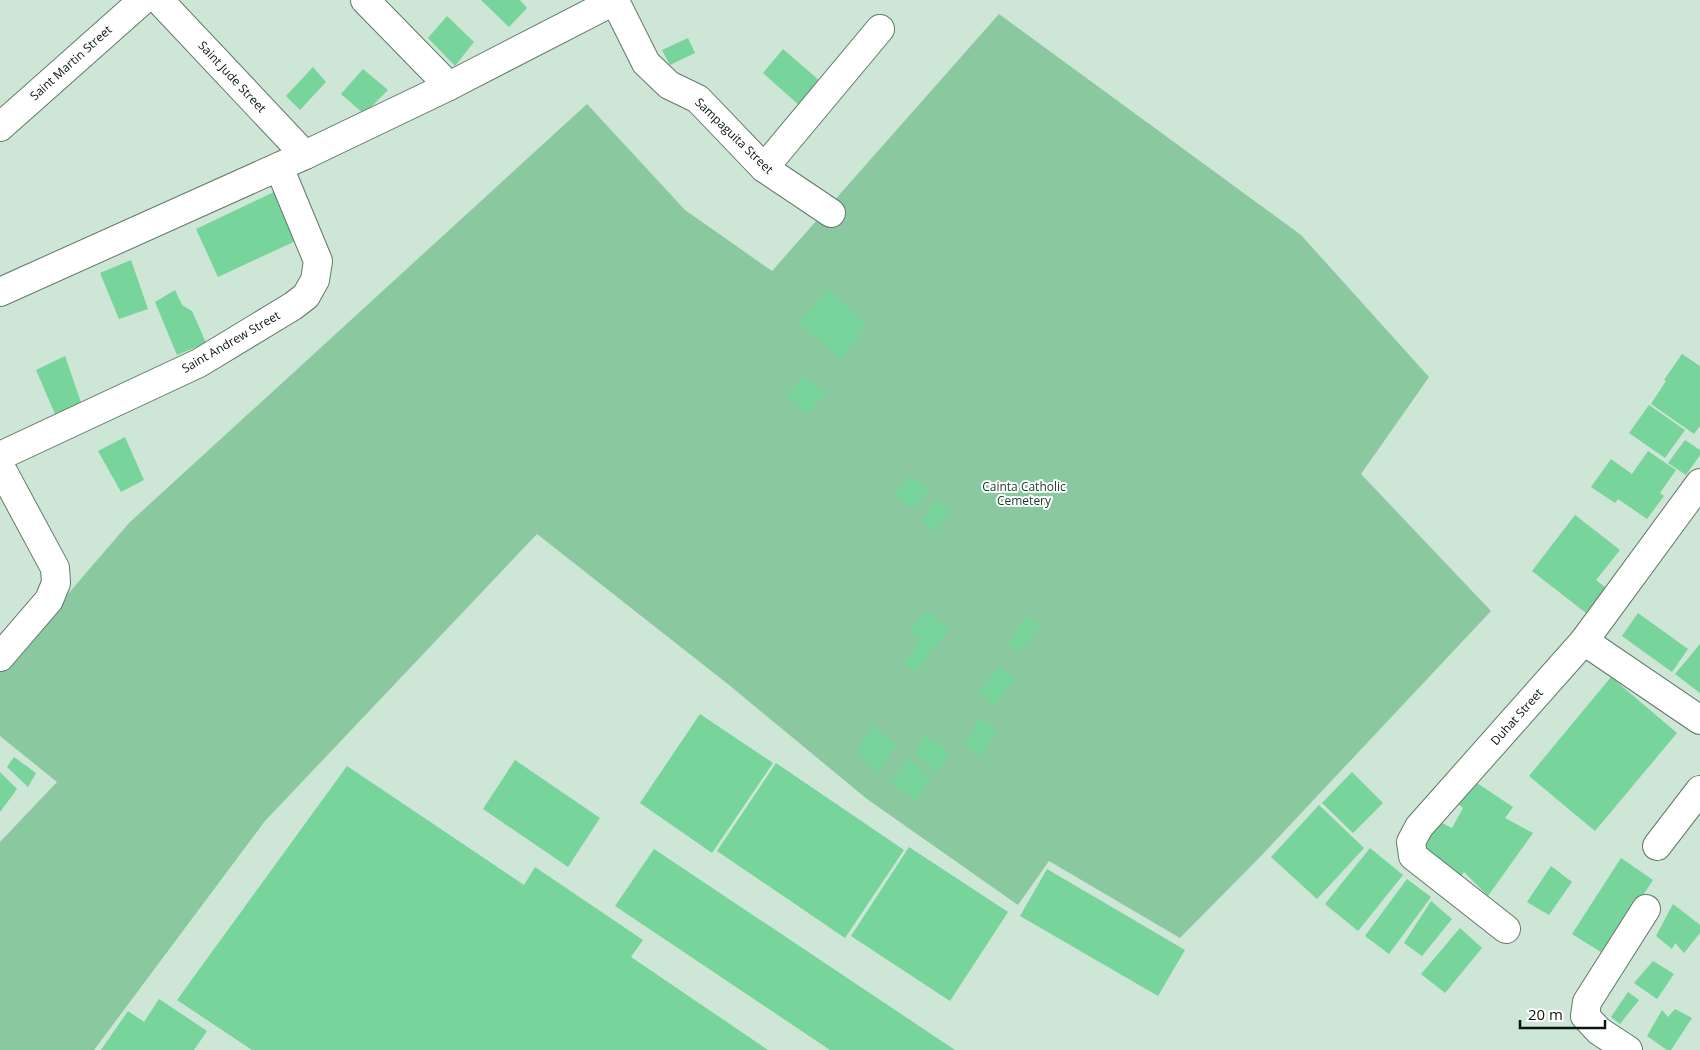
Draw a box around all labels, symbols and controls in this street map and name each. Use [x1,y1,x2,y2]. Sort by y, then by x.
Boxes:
street label: Saint Martin Street [26,21,115,104]
street label: Saint Jude Street [195,37,270,116]
street label: Sampaguita Street [691,94,777,177]
street label: Saint Andrew Street [178,306,283,377]
park label: Cainta Catholic Cemetery [982,478,1066,509]
street label: Duhat Street [1487,685,1547,749]
scale bar [1520,998,1605,1030]
text: 20 m [1528,1004,1563,1024]

